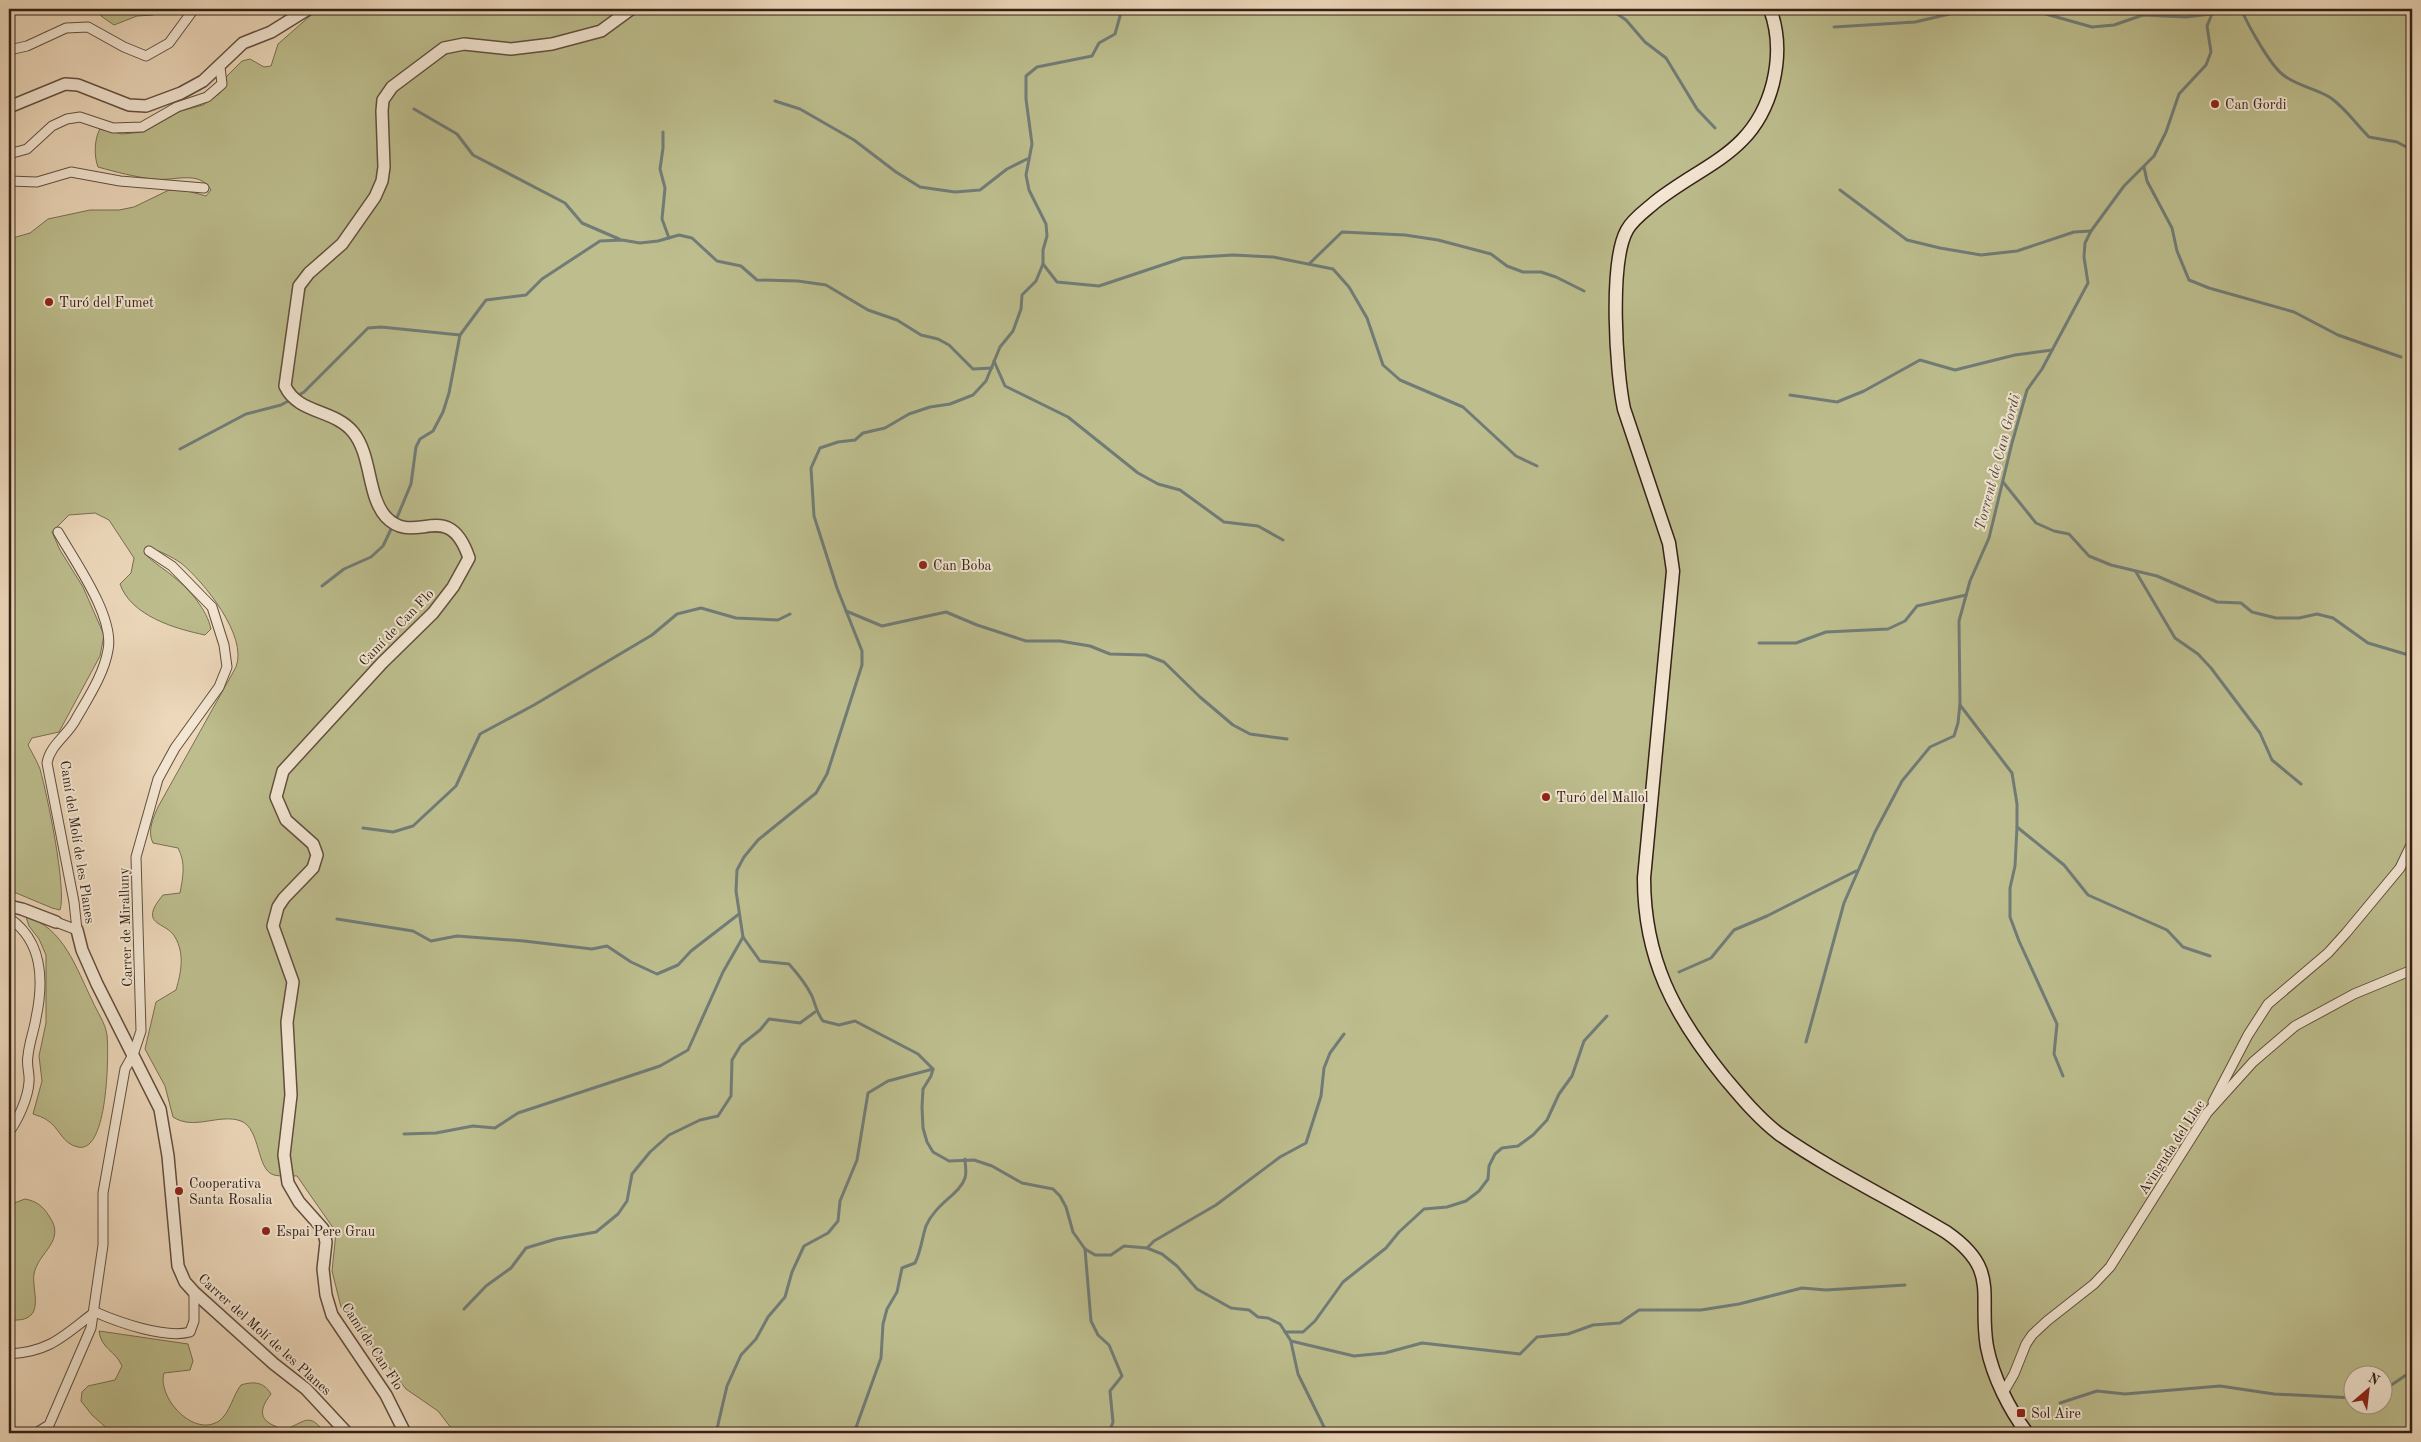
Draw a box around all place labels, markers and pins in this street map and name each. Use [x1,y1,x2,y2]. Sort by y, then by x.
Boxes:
marker: Can Gordi [2209,98,2221,110]
place label: Can Gordi [2225,98,2287,112]
marker: Turó del Fumet [43,296,55,308]
place label: Turó del Fumet [59,296,154,310]
marker: Can Boba [917,559,929,571]
place label: Can Boba [933,559,992,573]
marker: Turó del Mallol [1540,791,1552,803]
place label: Turó del Mallol [1556,791,1649,805]
place label: Cooperativa Santa Rosalia [189,1177,272,1207]
marker: Cooperativa Santa Rosalia [173,1185,185,1197]
marker: Espai Pere Grau [260,1225,272,1237]
place label: Espai Pere Grau [276,1225,376,1239]
marker: Sol Aire [2015,1407,2027,1419]
place label: Sol Aire [2031,1407,2081,1421]

